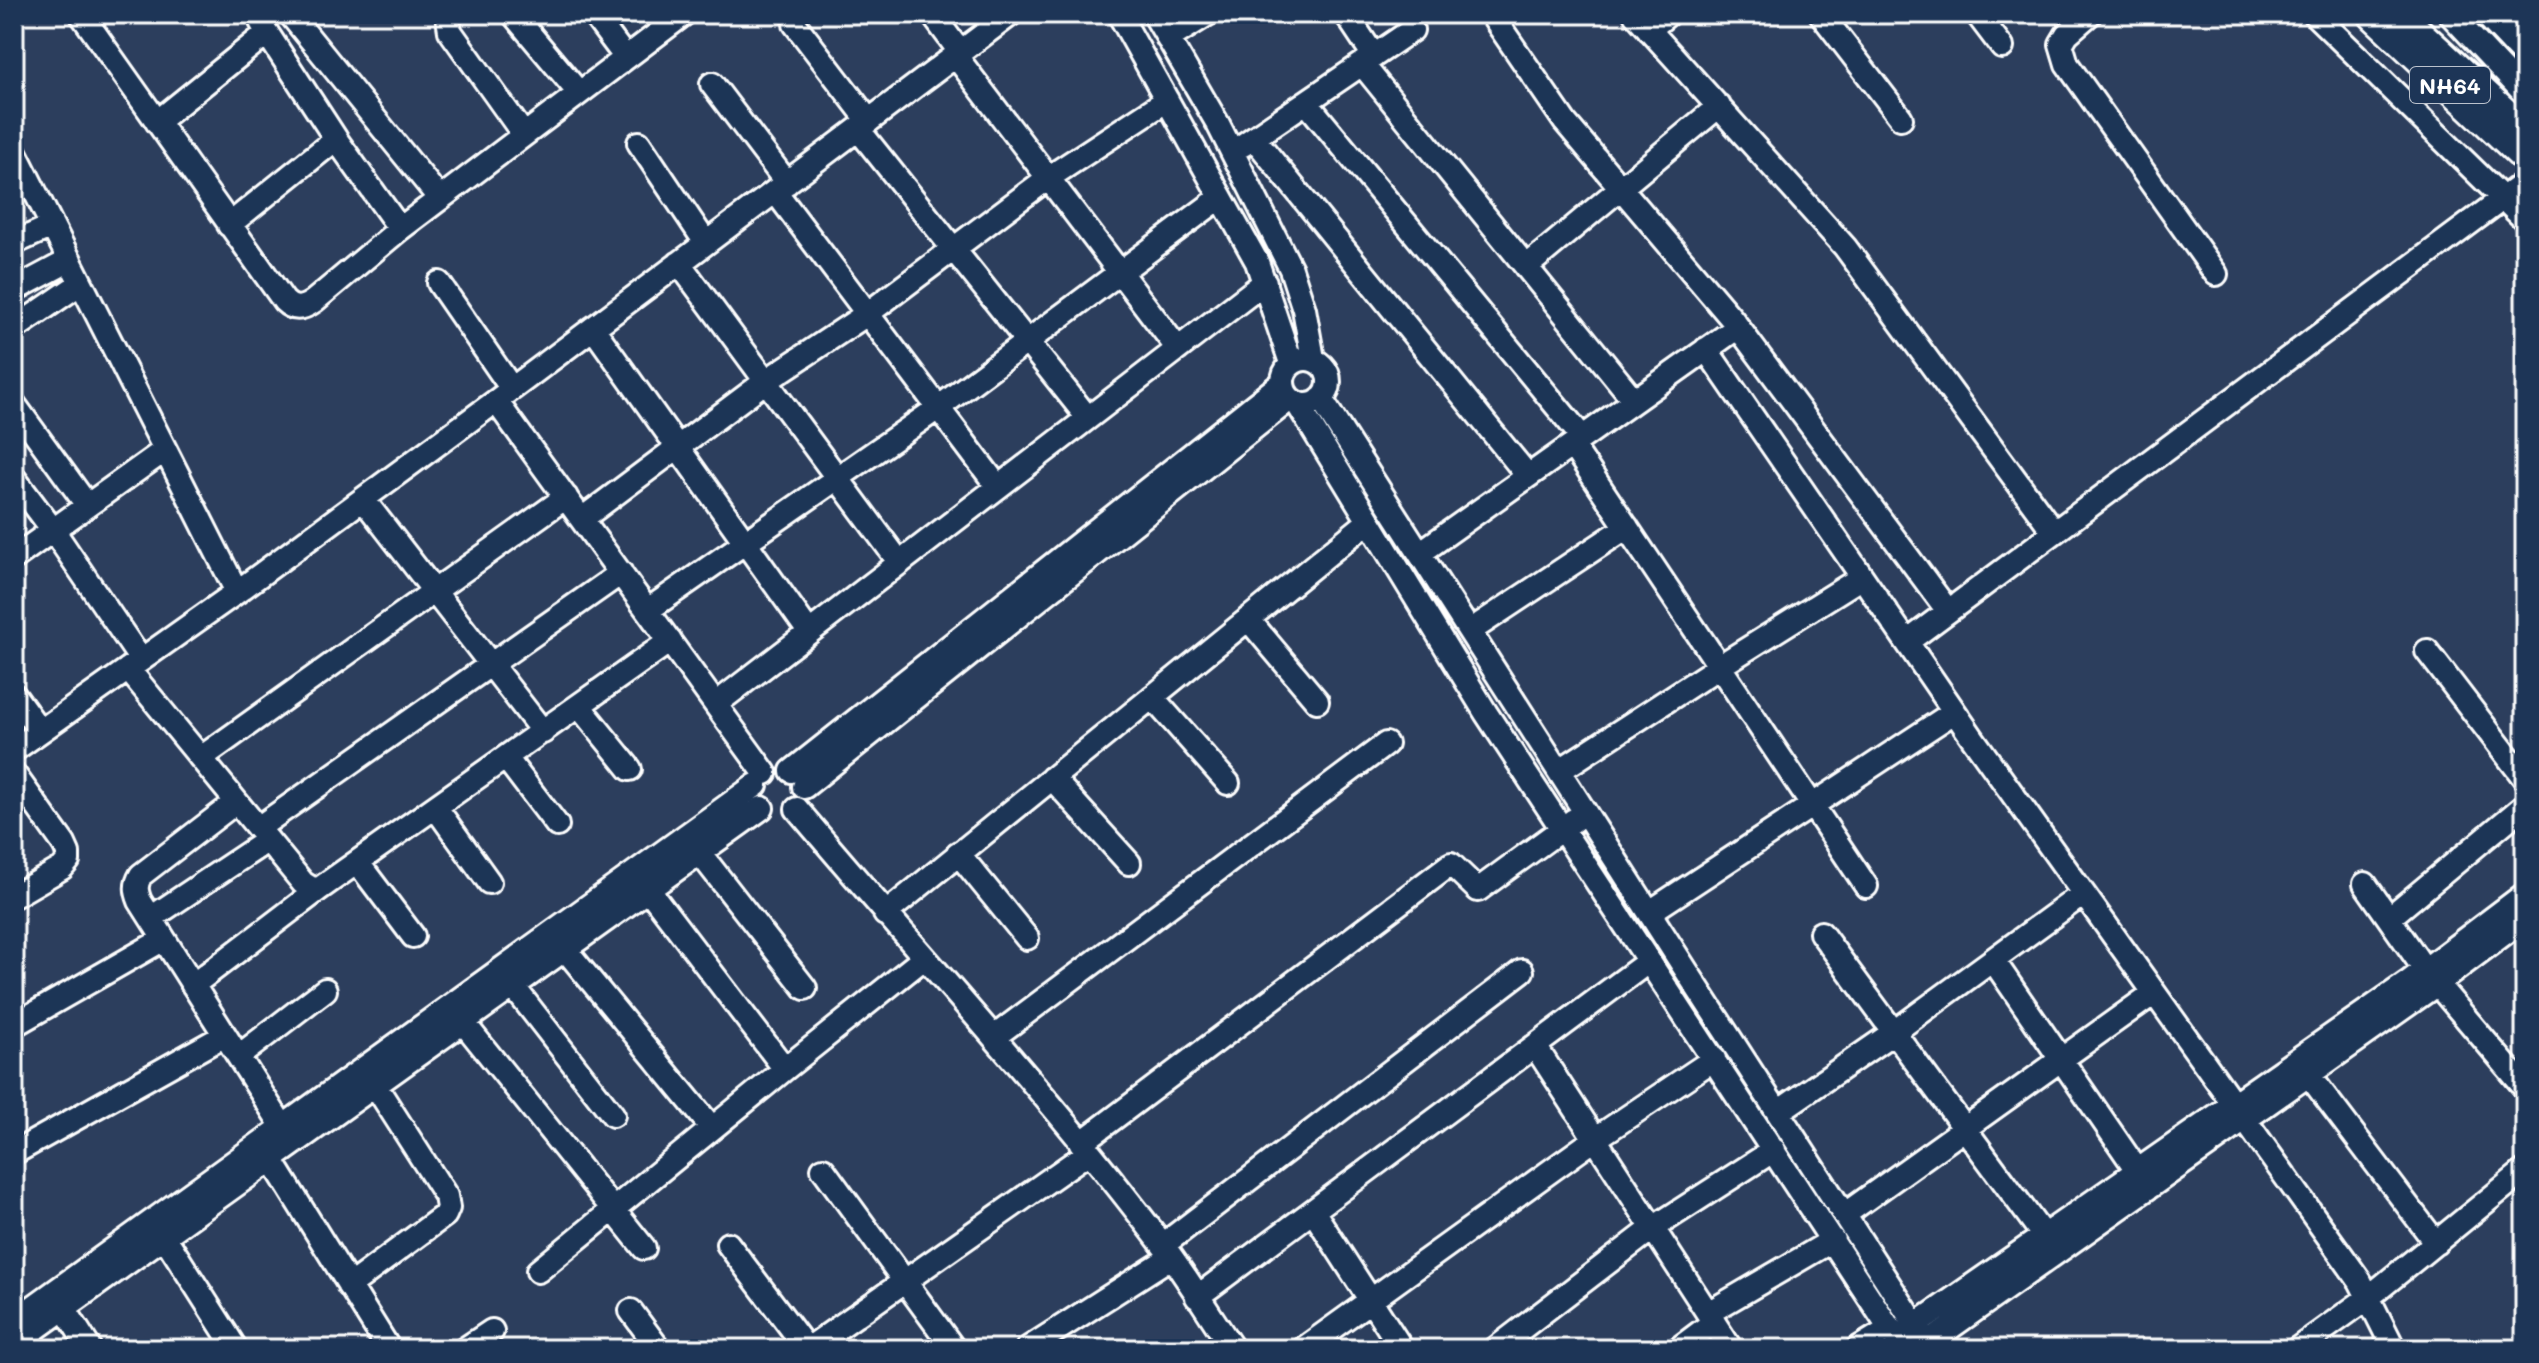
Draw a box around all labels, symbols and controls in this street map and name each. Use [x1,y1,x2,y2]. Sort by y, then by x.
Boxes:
road number: NH64 [2410,67,2490,103]

